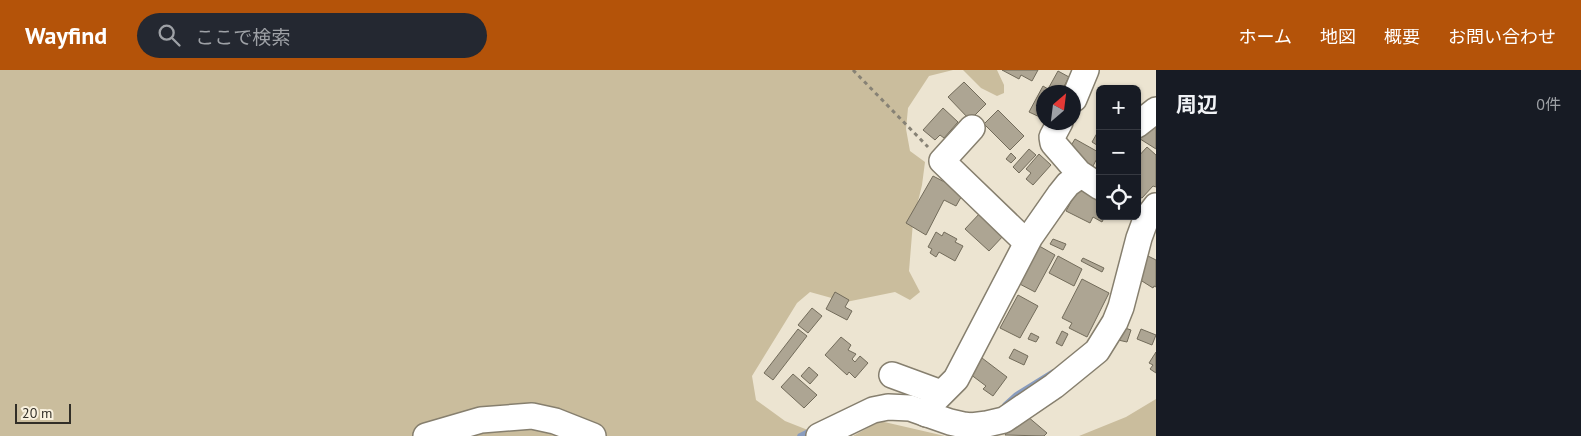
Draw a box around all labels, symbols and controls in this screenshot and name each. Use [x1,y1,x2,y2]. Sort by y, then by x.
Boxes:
search box [137,13,487,58]
text: Wayfind [25,20,107,51]
icon: search [155,21,183,49]
text: ここで検索 [195,25,290,49]
text: ホーム [1239,25,1292,48]
text: 地図 [1320,25,1356,48]
text: 概要 [1384,25,1420,48]
text: お問い合わせ [1448,25,1556,48]
north arrow [1036,85,1081,130]
map controls [1096,85,1141,220]
button: + [1096,85,1141,130]
text: 周辺 [1176,91,1218,118]
text: 0件 [1536,94,1561,114]
button: − [1096,130,1141,175]
button: locate [1096,175,1141,220]
scale bar [15,401,71,424]
text: 20 m [22,404,52,422]

